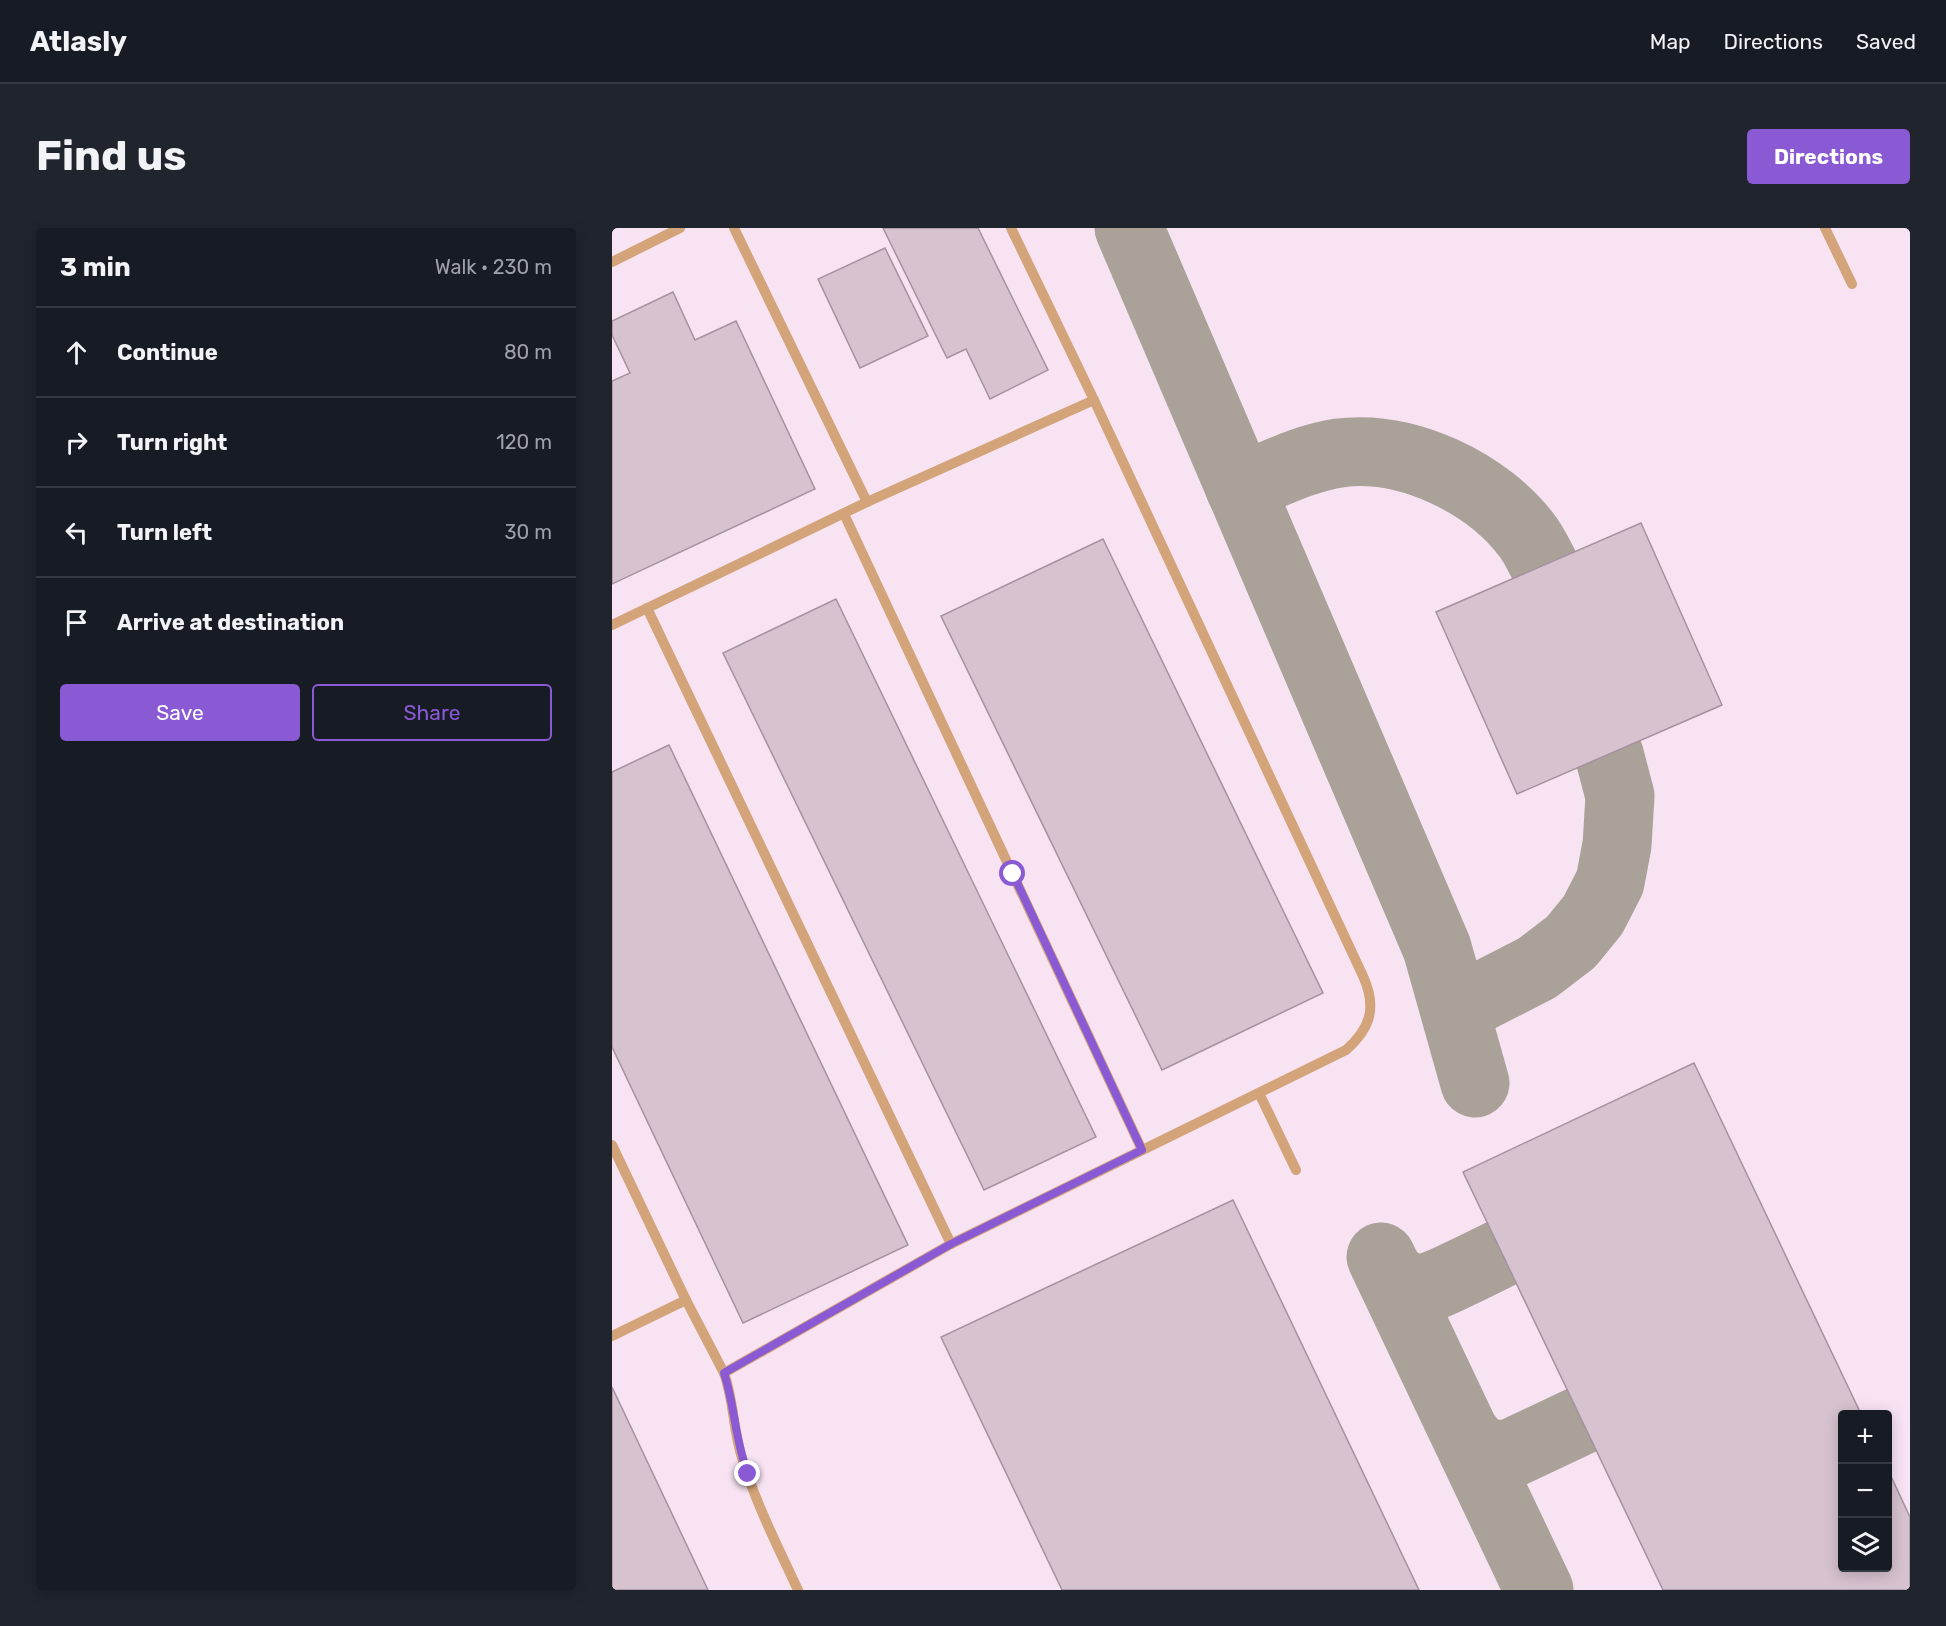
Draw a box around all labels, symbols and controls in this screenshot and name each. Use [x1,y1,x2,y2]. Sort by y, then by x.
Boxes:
text: Atlasly [30,25,127,58]
text: Map [1650,29,1691,54]
text: Directions [1724,29,1823,54]
text: Saved [1856,29,1916,54]
button: Directions [1747,129,1910,184]
text: Find us [36,131,187,181]
text: 3 min [60,252,131,283]
text: Walk · 230 m [435,255,552,279]
icon: ahead [60,336,93,369]
text: Continue [117,339,218,366]
text: 80 m [504,340,552,364]
icon: right [60,426,93,459]
text: Turn right [117,429,227,456]
text: 120 m [496,430,552,454]
icon: left [60,516,93,549]
text: Turn left [117,519,212,546]
text: 30 m [505,520,552,544]
icon: arrive [60,606,93,639]
text: Arrive at destination [117,609,344,636]
button: Save [60,684,300,741]
button: Share [312,684,552,741]
route start [999,860,1025,886]
map controls [1838,1410,1892,1572]
button: + [1838,1410,1892,1464]
route end [734,1460,760,1486]
button: − [1838,1464,1892,1518]
button: layers [1838,1518,1892,1572]

